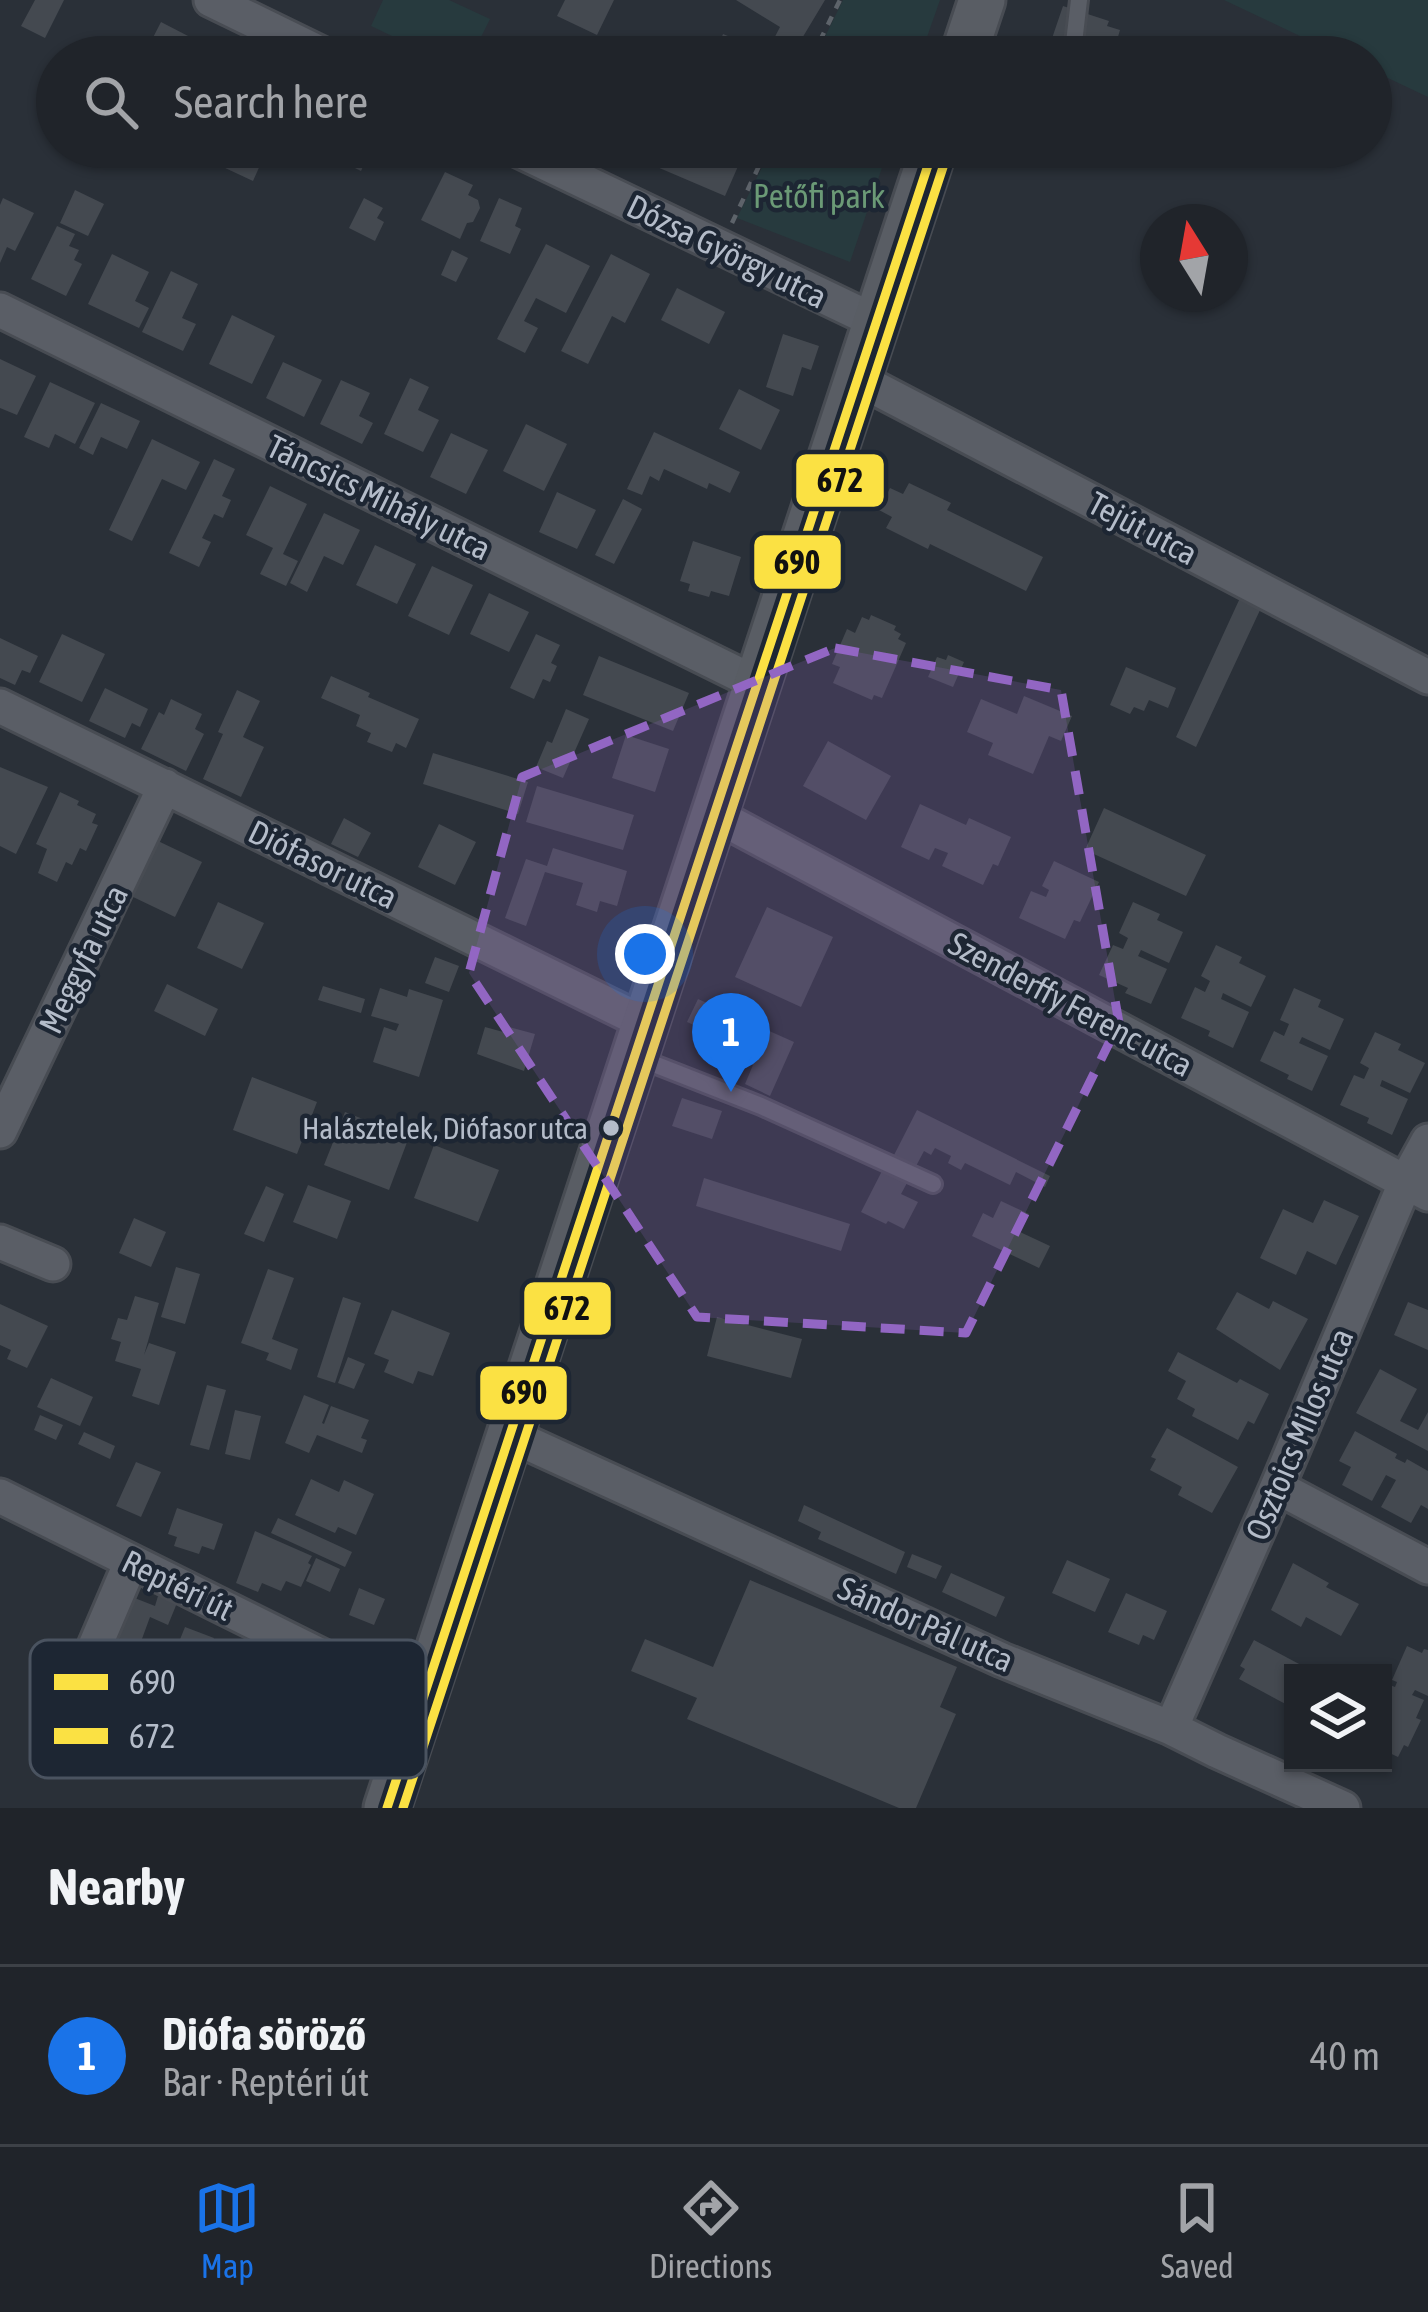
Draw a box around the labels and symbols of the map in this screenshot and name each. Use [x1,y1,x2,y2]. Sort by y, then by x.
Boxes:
park label: Petőfi park [753,177,885,215]
street label: Dózsa György utca [621,186,833,316]
north arrow [1140,204,1248,312]
street label: Táncsics Mihály utca [261,427,497,567]
line badge: 672 [794,452,886,509]
text: 672 [817,461,863,499]
street label: Tejút utca [1082,484,1204,572]
line badge: 690 [752,533,843,591]
text: 690 [774,543,820,581]
street label: Diófasor utca [243,812,403,916]
street label: Meggyfa utca [31,879,135,1039]
your location [615,924,675,984]
street label: Szenderffy Ferenc utca [943,924,1199,1084]
pin: 1 [692,993,770,1092]
place label: Halásztelek, Diófasor utca [302,1111,588,1145]
marker: Halásztelek, Diófasor utca [600,1117,622,1139]
line badge: 672 [522,1280,613,1337]
text: 672 [544,1289,590,1327]
street label: Osztoics Milos utca [1237,1323,1361,1545]
line badge: 690 [478,1364,569,1422]
text: 690 [501,1373,547,1411]
street label: Reptéri út [116,1542,240,1628]
street label: Sándor Pál utca [833,1569,1019,1679]
legend [30,1640,426,1778]
text: 690 [129,1663,176,1701]
text: 672 [129,1717,176,1755]

